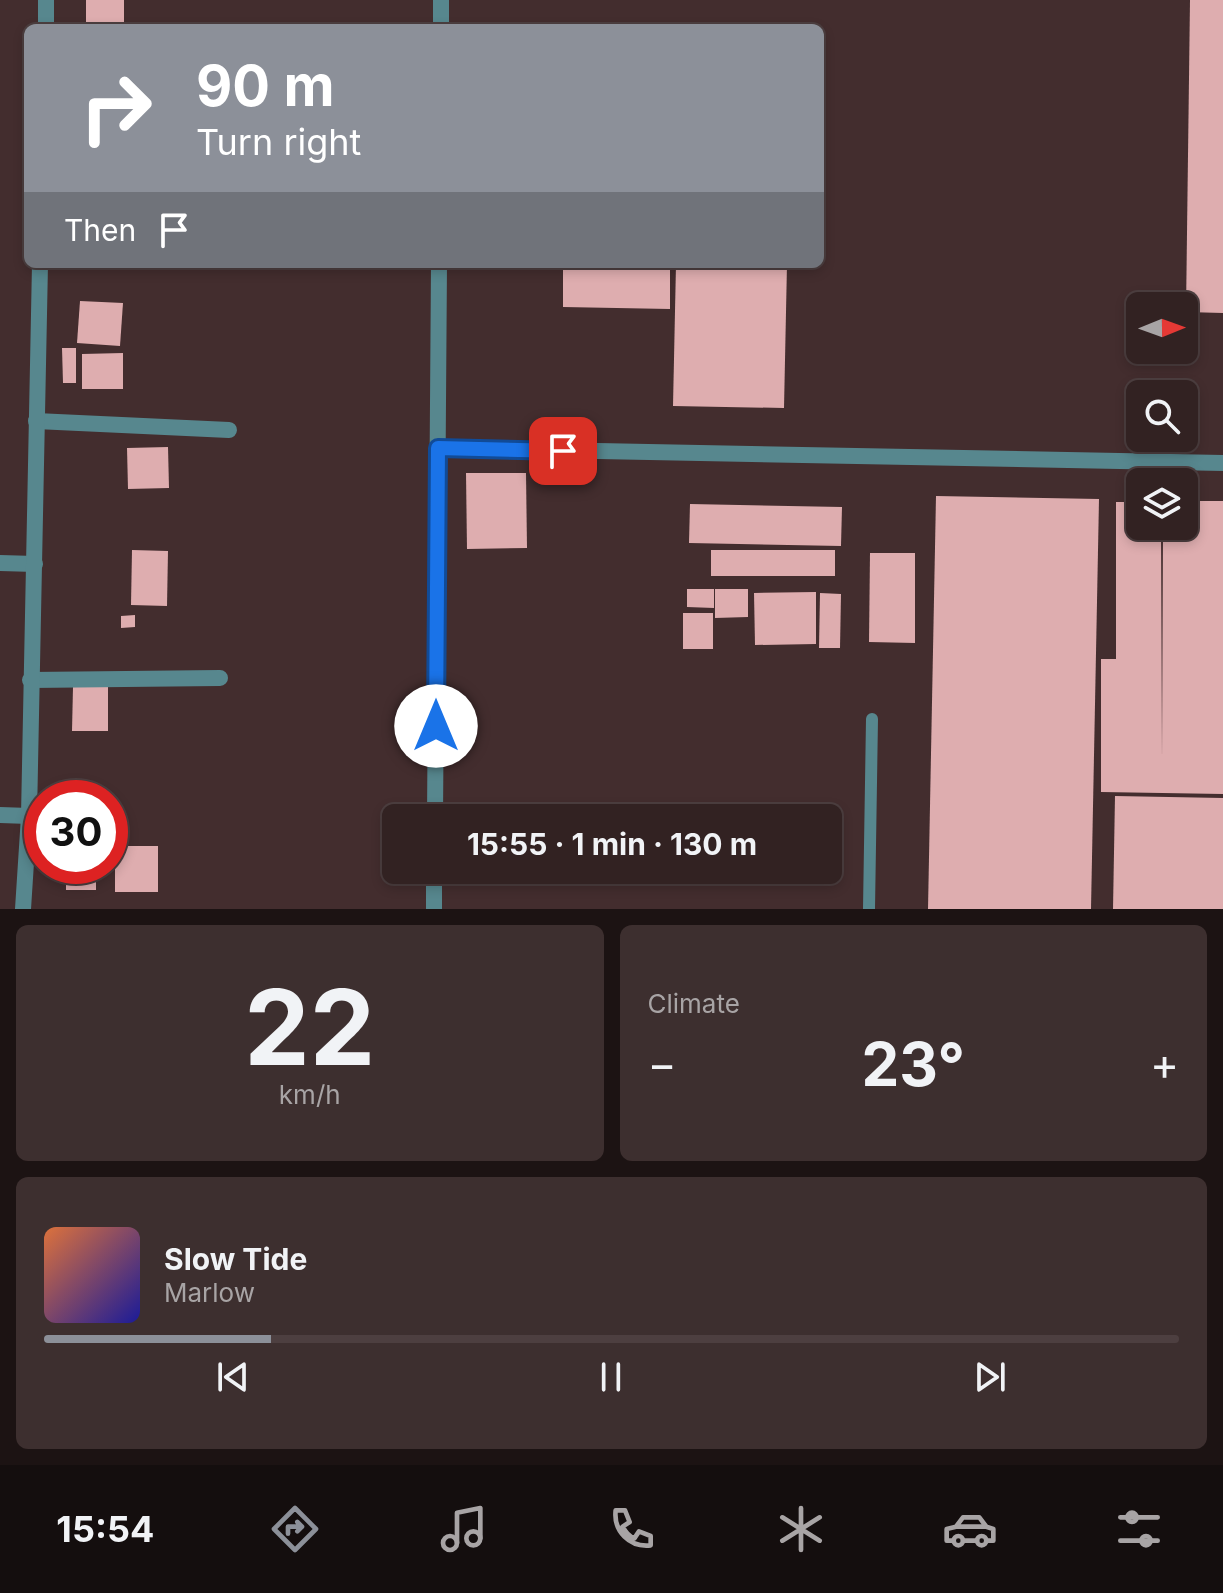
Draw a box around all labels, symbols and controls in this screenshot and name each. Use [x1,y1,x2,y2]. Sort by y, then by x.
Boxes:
text: 90 m [196,52,335,120]
icon: right [64,56,168,160]
text: Turn right [196,120,361,164]
icon: arrive [152,208,196,252]
text: Then [64,212,136,248]
north arrow [1126,292,1198,364]
map controls [1126,292,1198,540]
button: search [1126,380,1198,452]
pin [529,417,597,485]
icon: arrive [541,429,585,473]
button: layers [1126,468,1198,540]
position arrow [394,684,478,768]
speed limit sign: 30 [24,780,128,884]
text: 15:55 · 1 min · 130 m [467,826,757,862]
text: 22 [244,964,375,1090]
text: Climate [648,988,740,1019]
text: 23° [861,1028,965,1100]
text: − [648,1037,677,1091]
text: + [1150,1037,1179,1091]
text: km/h [279,1079,341,1110]
text: Slow Tide [164,1241,307,1277]
text: Marlow [164,1277,255,1308]
icon: previous [211,1355,255,1399]
icon: pause [589,1355,633,1399]
icon: next [968,1355,1012,1399]
icon: directions [267,1501,323,1557]
icon: music [436,1501,492,1557]
icon: phone [604,1501,660,1557]
icon: climate [773,1501,829,1557]
icon: car [942,1501,998,1557]
icon: filters [1111,1501,1167,1557]
text: 15:54 [56,1507,154,1551]

